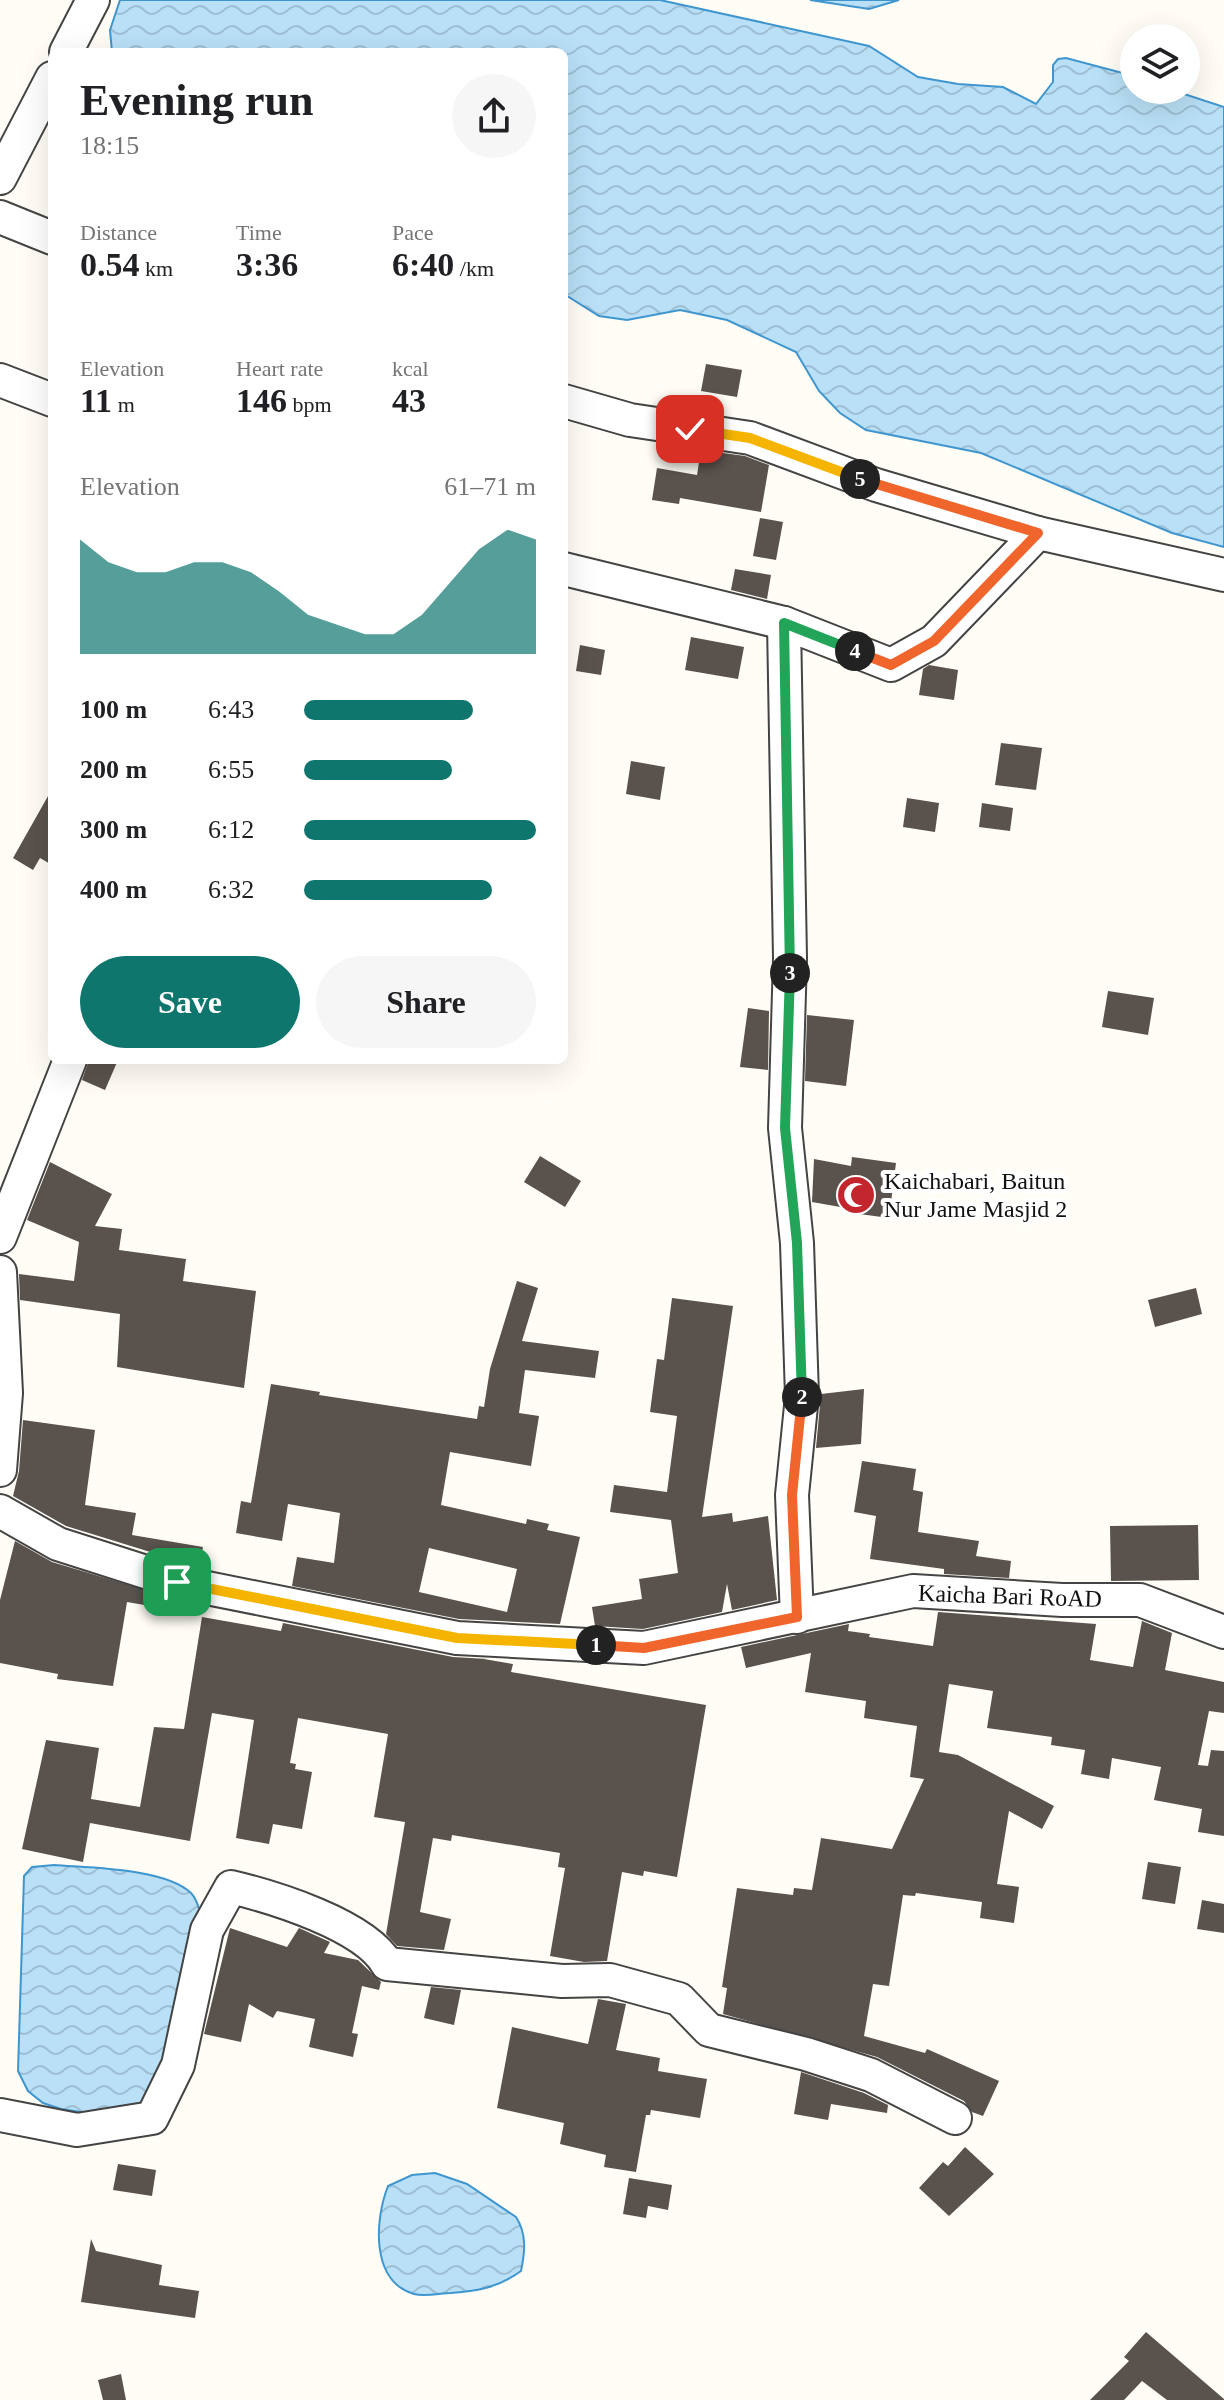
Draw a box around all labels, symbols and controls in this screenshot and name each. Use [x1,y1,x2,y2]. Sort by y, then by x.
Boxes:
map controls [1120,24,1200,104]
button: layers [1120,24,1200,104]
button: share [452,74,536,158]
text: Evening run [80,76,314,125]
text: 18:15 [80,131,139,160]
text: Distance [80,220,157,245]
text: Time [236,220,282,245]
text: Pace [392,220,434,245]
text: 0.54 [80,246,140,283]
text: 3:36 [236,246,298,283]
text: 6:40 [392,246,454,283]
text: km [140,256,173,281]
text: /km [454,256,494,281]
text: Elevation [80,356,164,381]
text: Heart rate [236,356,323,381]
text: kcal [392,356,429,381]
text: 11 [80,382,112,419]
text: 146 [236,382,287,419]
text: 43 [392,382,426,419]
text: m [112,392,135,417]
text: bpm [287,392,332,417]
pin [656,395,724,463]
icon: check [668,407,712,451]
pin: 5 [840,459,880,499]
text: 5 [855,466,866,491]
text: Elevation [80,472,180,501]
text: 61–71 m [444,472,536,501]
pin: 4 [835,631,875,671]
text: 4 [850,638,861,663]
text: 100 m [80,695,147,724]
text: 6:43 [208,695,254,724]
text: 200 m [80,755,147,784]
text: 6:55 [208,755,254,784]
text: 300 m [80,815,147,844]
text: 6:12 [208,815,254,844]
text: 400 m [80,875,147,904]
text: 6:32 [208,875,254,904]
pin: 3 [770,953,810,993]
button: Save [80,956,300,1048]
button: Share [316,956,536,1048]
text: 3 [785,960,796,985]
place label: Kaichabari, Baitun Nur Jame Masjid 2 [884,1168,1067,1222]
mosque icon: Kaichabari, Baitun Nur Jame Masjid 2 [835,1174,877,1216]
pin: 2 [782,1377,822,1417]
text: 2 [797,1384,808,1409]
pin [143,1548,211,1616]
icon: arrive [155,1560,199,1604]
street label: Kaicha Bari RoAD [918,1580,1102,1612]
pin: 1 [576,1625,616,1665]
text: 1 [591,1632,602,1657]

